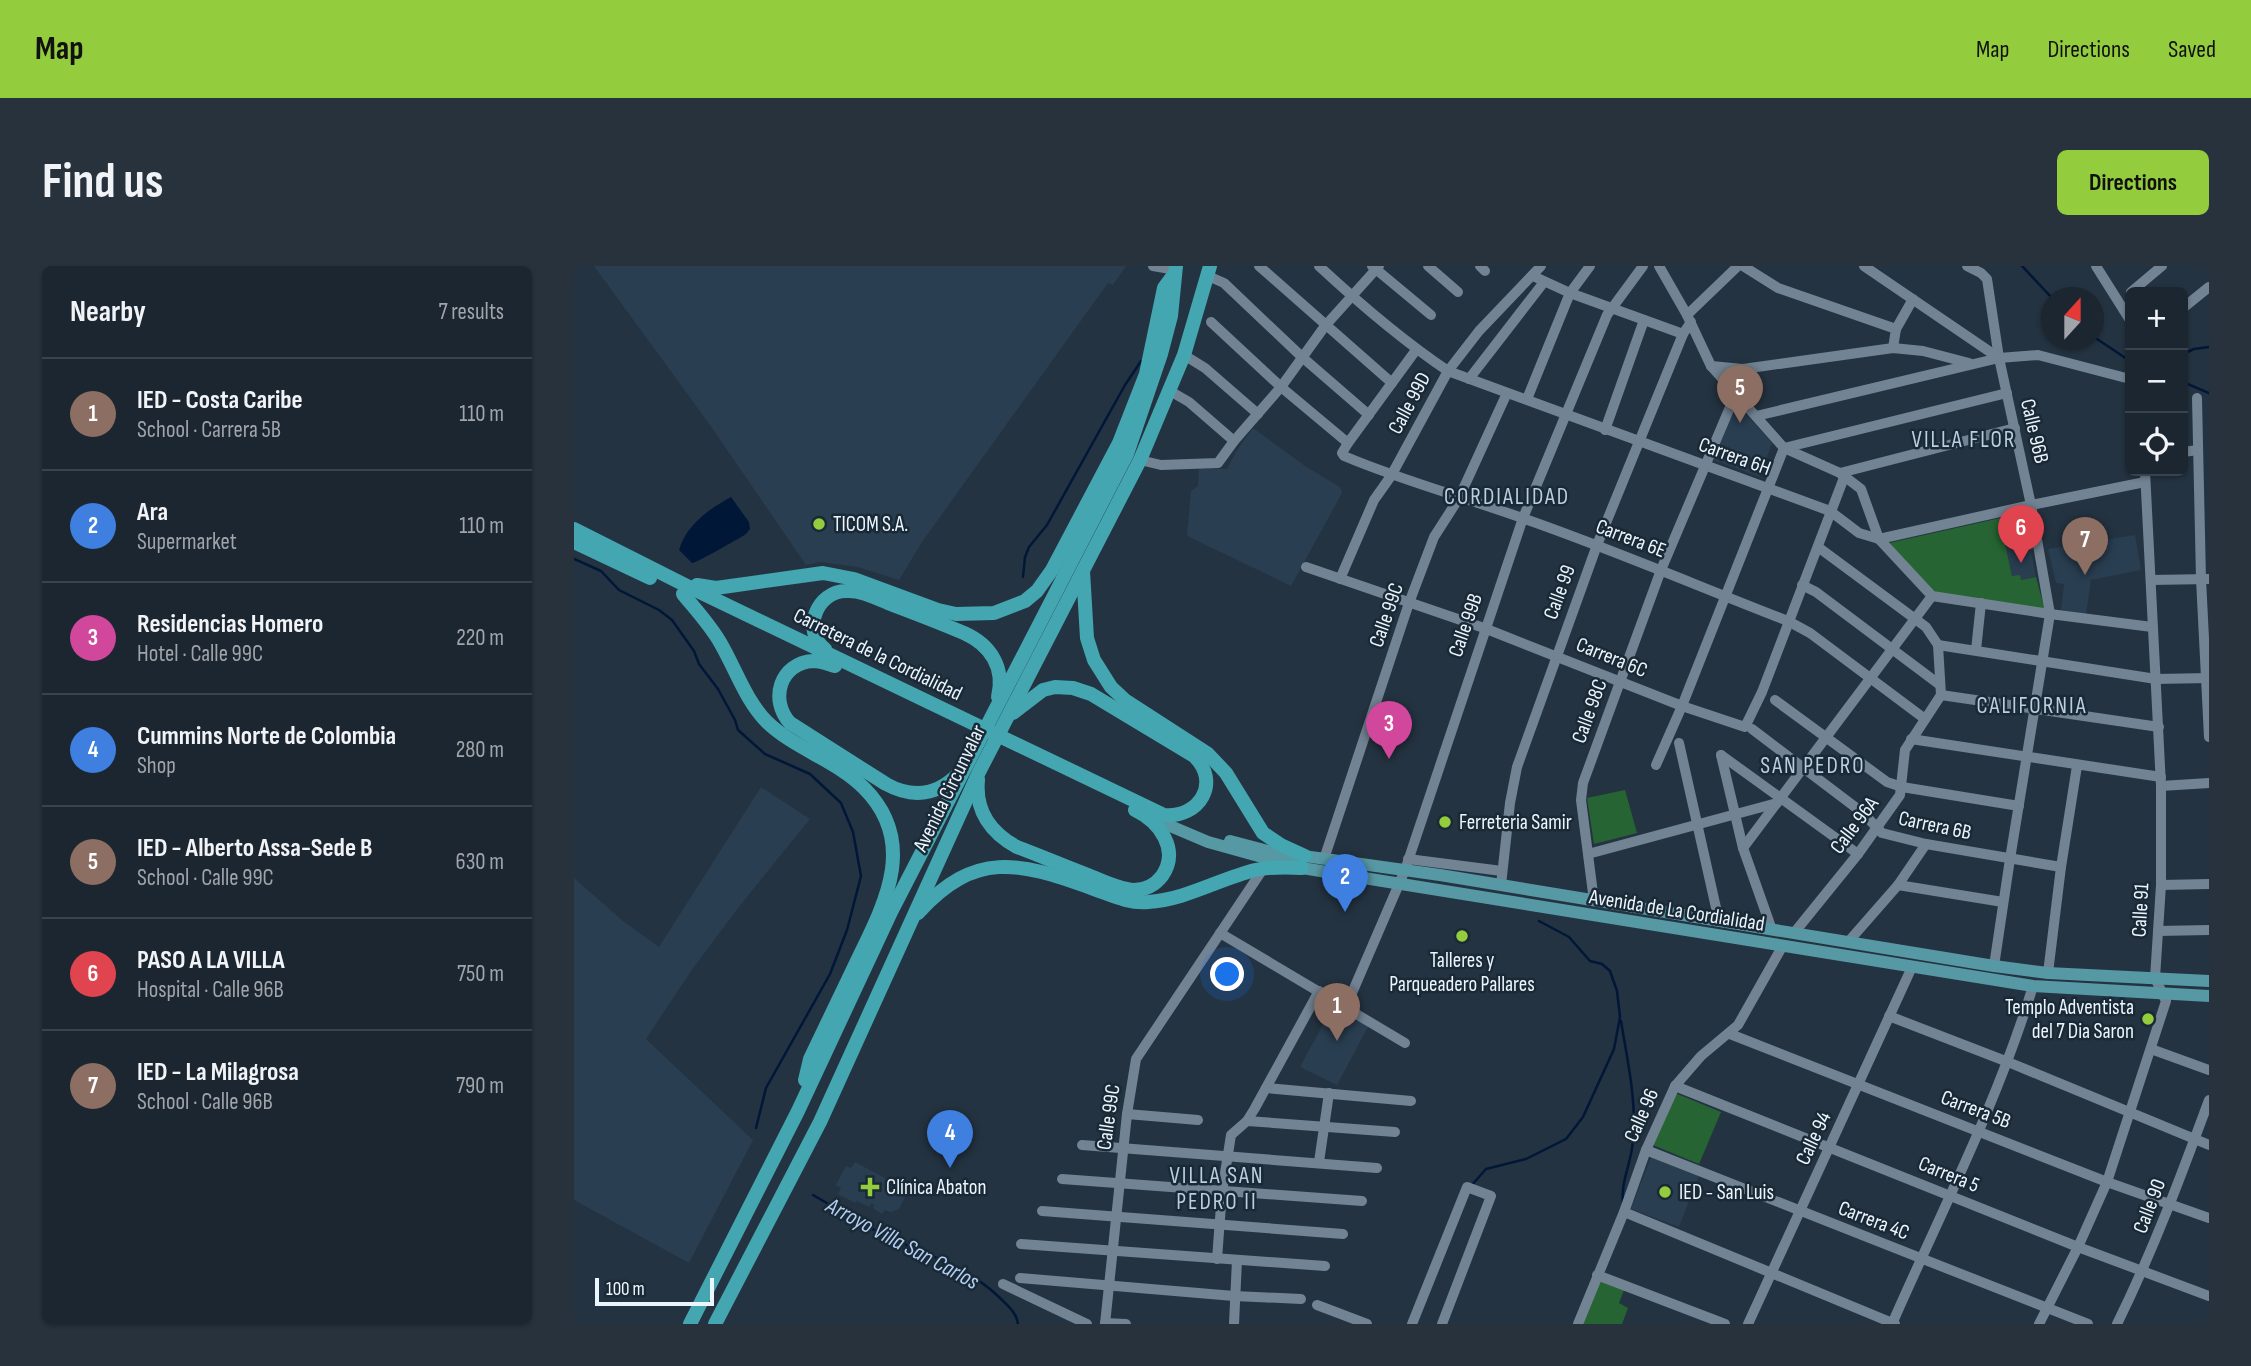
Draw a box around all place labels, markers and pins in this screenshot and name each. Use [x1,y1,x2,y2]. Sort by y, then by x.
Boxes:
pin: 5 [1717,365,1763,423]
pin: 6 [1998,505,2044,563]
place label: TICOM S.A. [833,512,908,537]
marker: TICOM S.A. [811,516,827,532]
pin: 7 [2062,517,2108,575]
pin: 3 [1366,701,1412,759]
place label: Ferreteria Samir [1459,810,1572,835]
marker: Ferreteria Samir [1437,814,1453,830]
pin: 2 [1322,854,1368,912]
marker: Talleres y Parqueadero Pallares [1454,928,1470,944]
place label: Talleres y Parqueadero Pallares [1389,948,1535,997]
pin: 1 [1314,983,1360,1041]
place label: Templo Adventista del 7 Dia Saron [2005,995,2134,1044]
marker: Templo Adventista del 7 Dia Saron [2140,1011,2156,1027]
pin: 4 [927,1110,973,1168]
place label: Clínica Abaton [886,1175,986,1200]
marker: Clínica Abaton [860,1177,880,1197]
place label: IED - San Luis [1679,1180,1774,1205]
marker: IED - San Luis [1657,1184,1673,1200]

